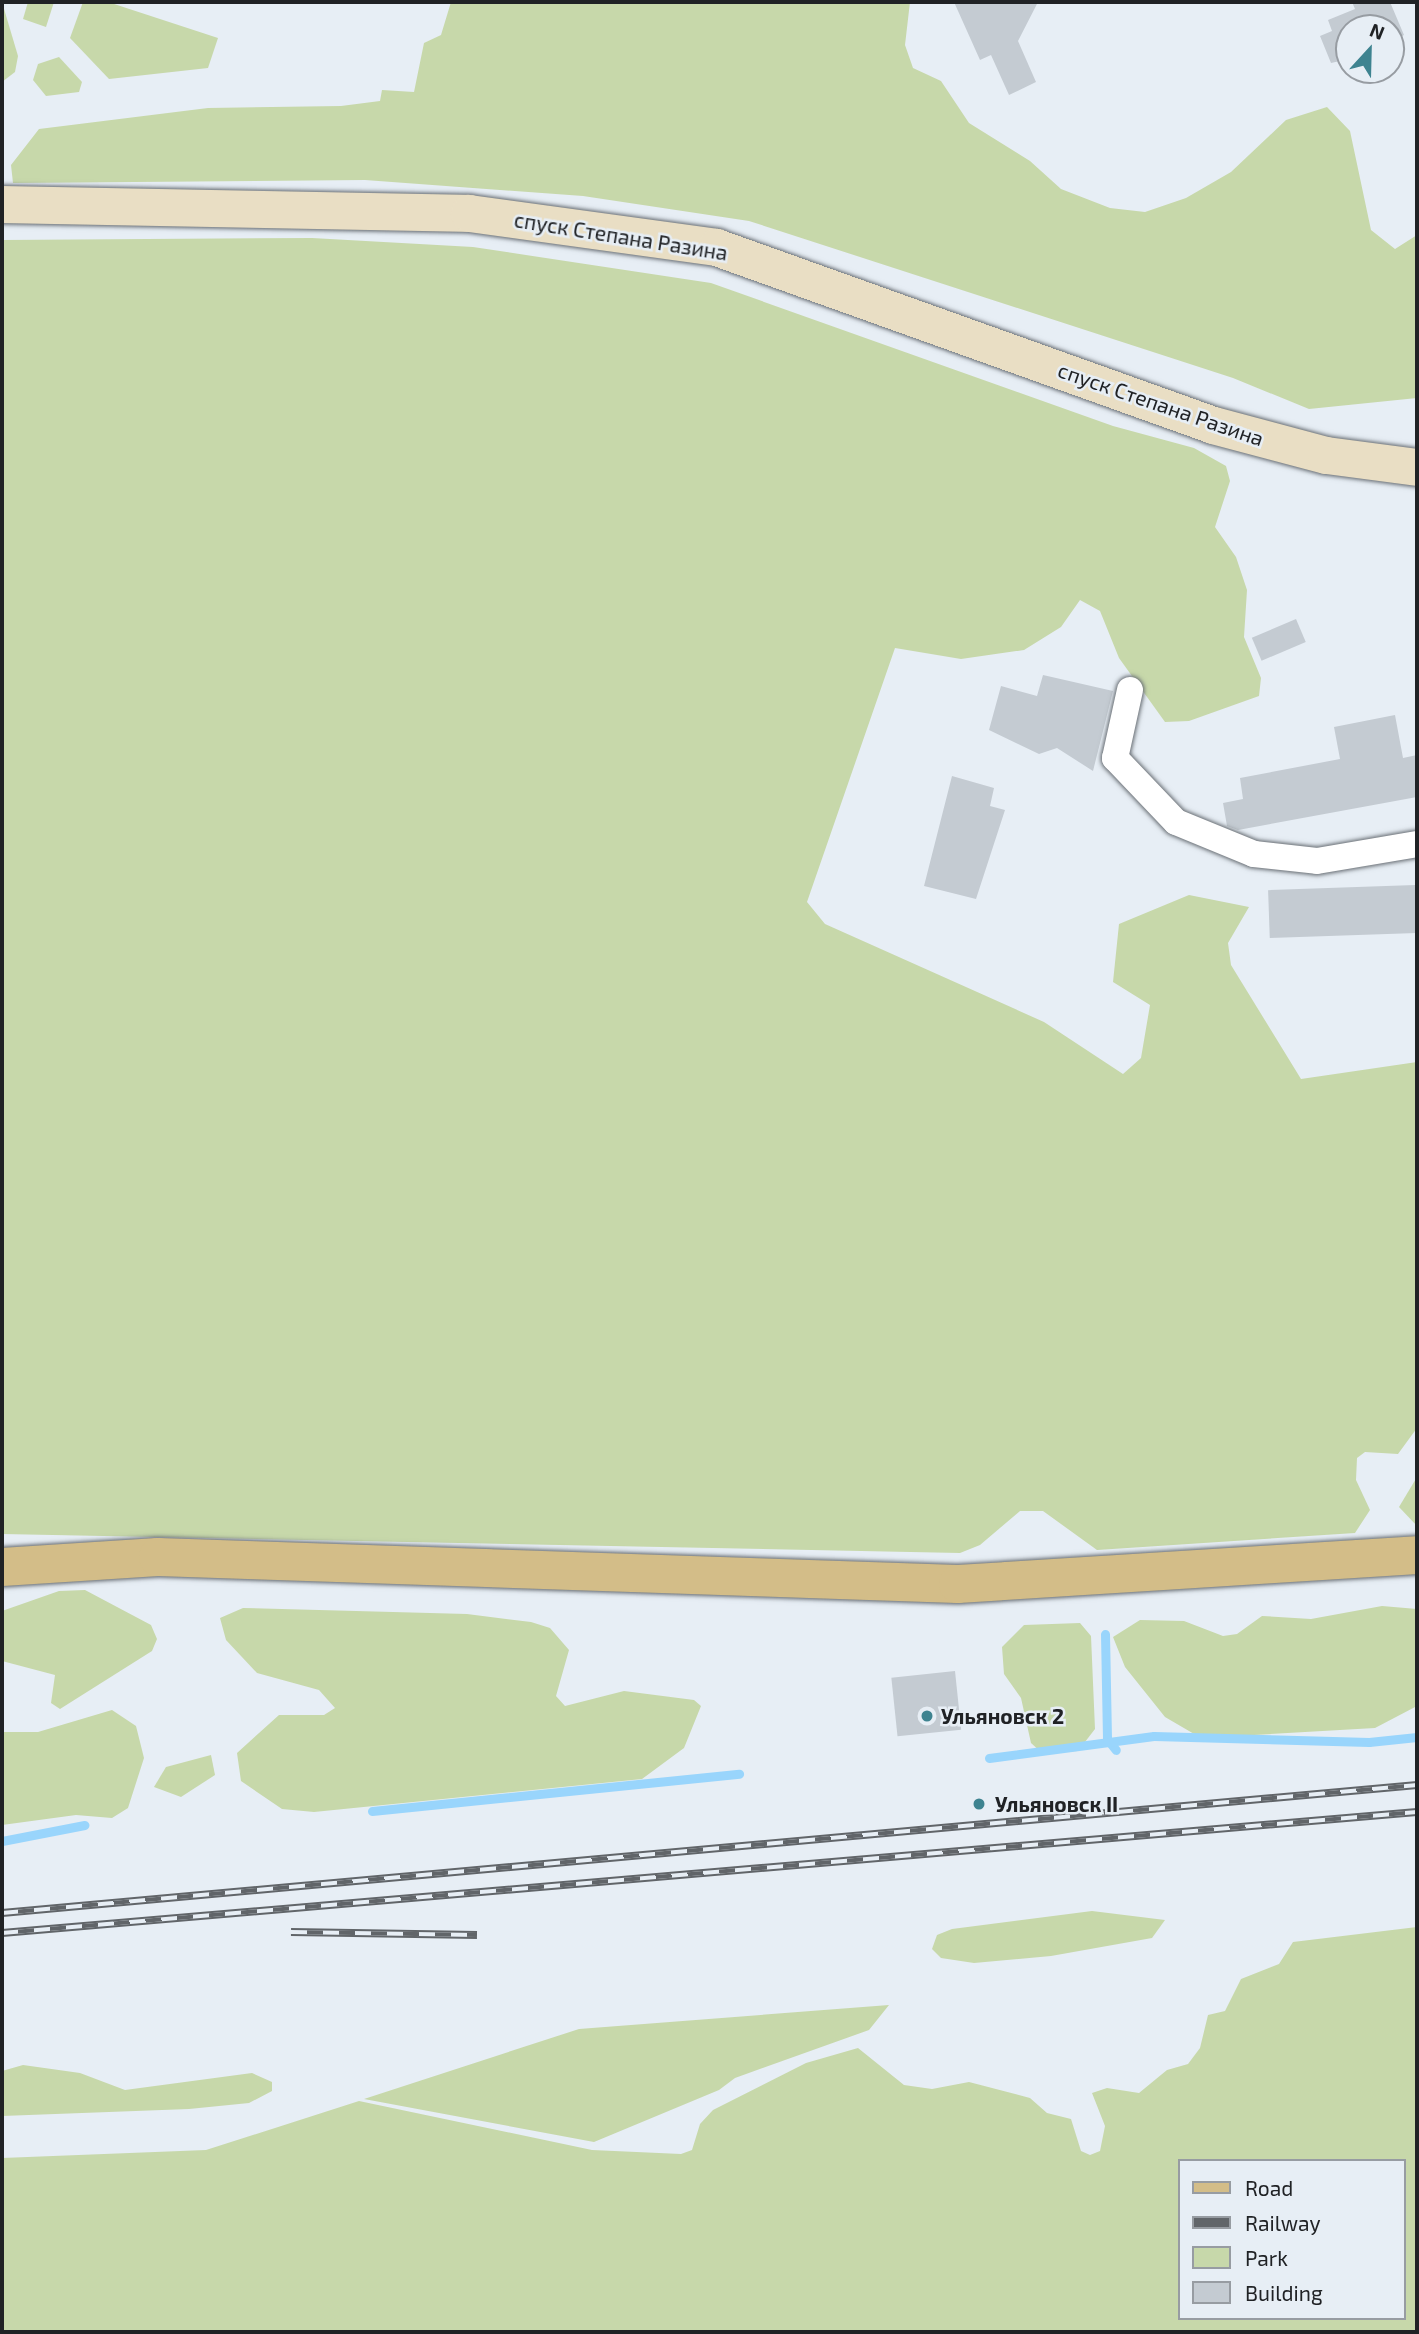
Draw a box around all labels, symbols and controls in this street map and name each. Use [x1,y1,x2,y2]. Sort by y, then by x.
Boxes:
north arrow [1335,14,1405,84]
text: N [1367,18,1388,44]
street label: спуск Степана Разина [512,207,730,265]
street label: спуск Степана Разина [1055,357,1267,451]
place label: Ульяновск 2 [941,1703,1064,1729]
marker: Ульяновск 2 [919,1708,935,1724]
place label: Ульяновск II [995,1791,1118,1817]
marker: Ульяновск II [969,1794,989,1814]
legend [1178,2159,1405,2320]
text: Road [1245,2175,1293,2200]
text: Railway [1245,2210,1321,2235]
text: Park [1245,2245,1288,2270]
text: Building [1245,2280,1323,2305]

